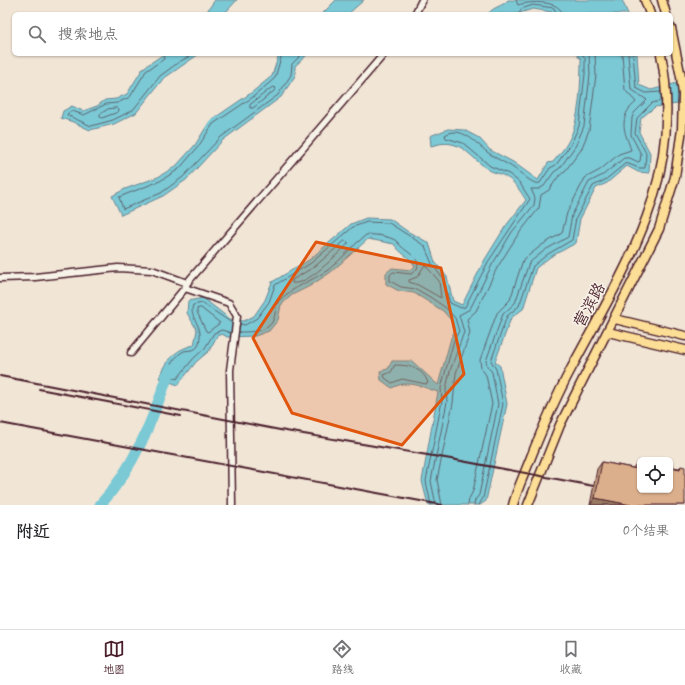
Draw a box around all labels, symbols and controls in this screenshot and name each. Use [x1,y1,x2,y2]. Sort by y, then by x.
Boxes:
search box [12,12,673,56]
icon: search [26,23,48,45]
text: 搜索地点 [58,25,118,45]
street label: 营滨路 [569,279,611,331]
map controls [637,457,673,493]
button: locate [637,457,673,493]
text: 附近 [16,521,50,543]
text: 0个结果 [623,523,669,540]
tab: 地图 [103,638,125,677]
tab: 路线 [331,638,353,677]
tab: 收藏 [560,638,582,677]

